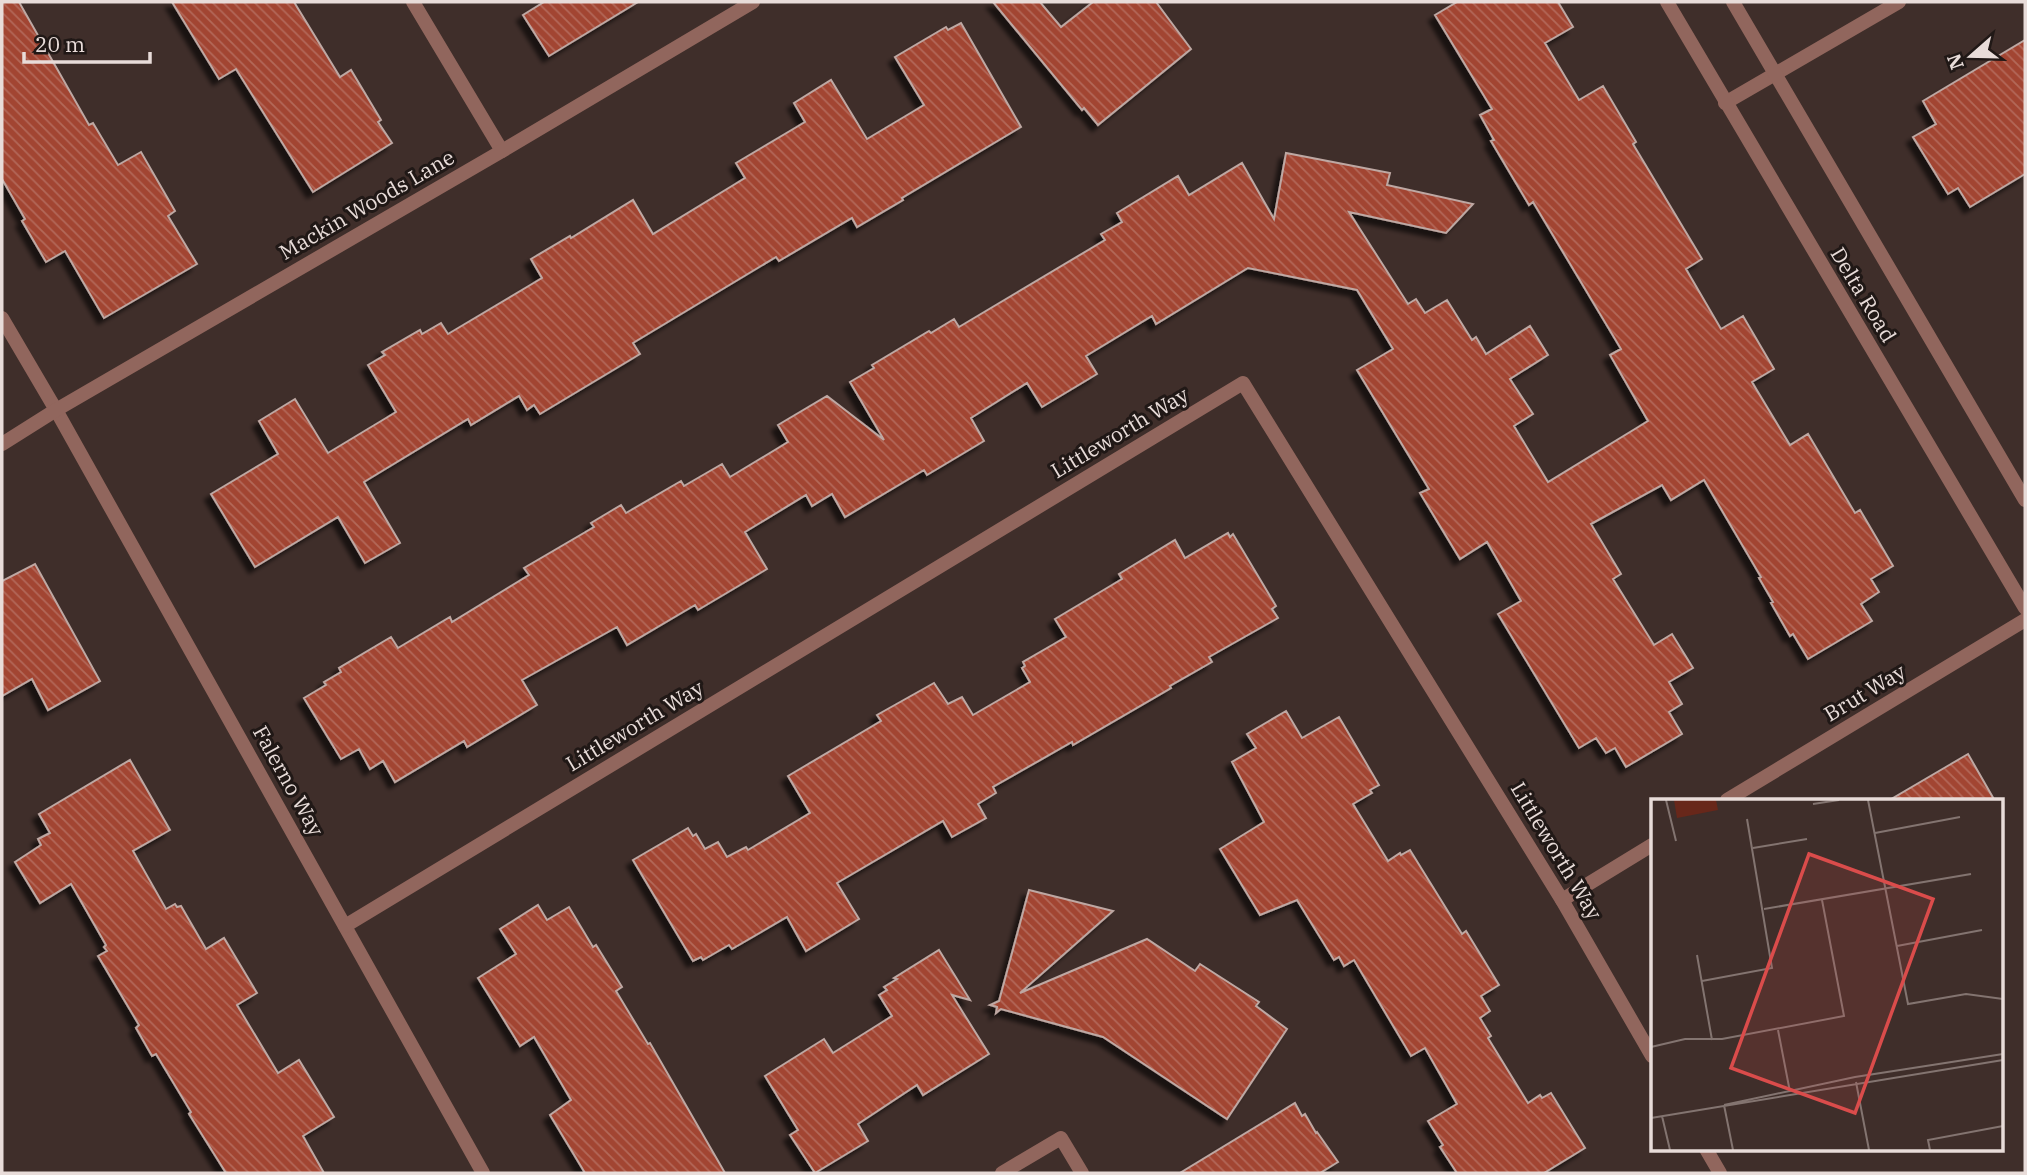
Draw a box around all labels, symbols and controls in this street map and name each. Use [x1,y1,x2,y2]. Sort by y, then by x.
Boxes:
scale bar [24,21,150,65]
north arrow [1936,21,2006,91]
text: 20 m [35,30,85,58]
text: N [1941,51,1969,73]
street label: Mackin Woods Lane [274,143,459,266]
street label: Delta Road [1825,242,1903,347]
street label: Littleworth Way [1046,380,1194,484]
street label: Brut Way [1818,656,1911,727]
street label: Littleworth Way [561,673,709,777]
street label: Falerno Way [247,720,331,841]
street label: Littleworth Way [1505,777,1609,925]
inset map [1651,799,2002,1150]

